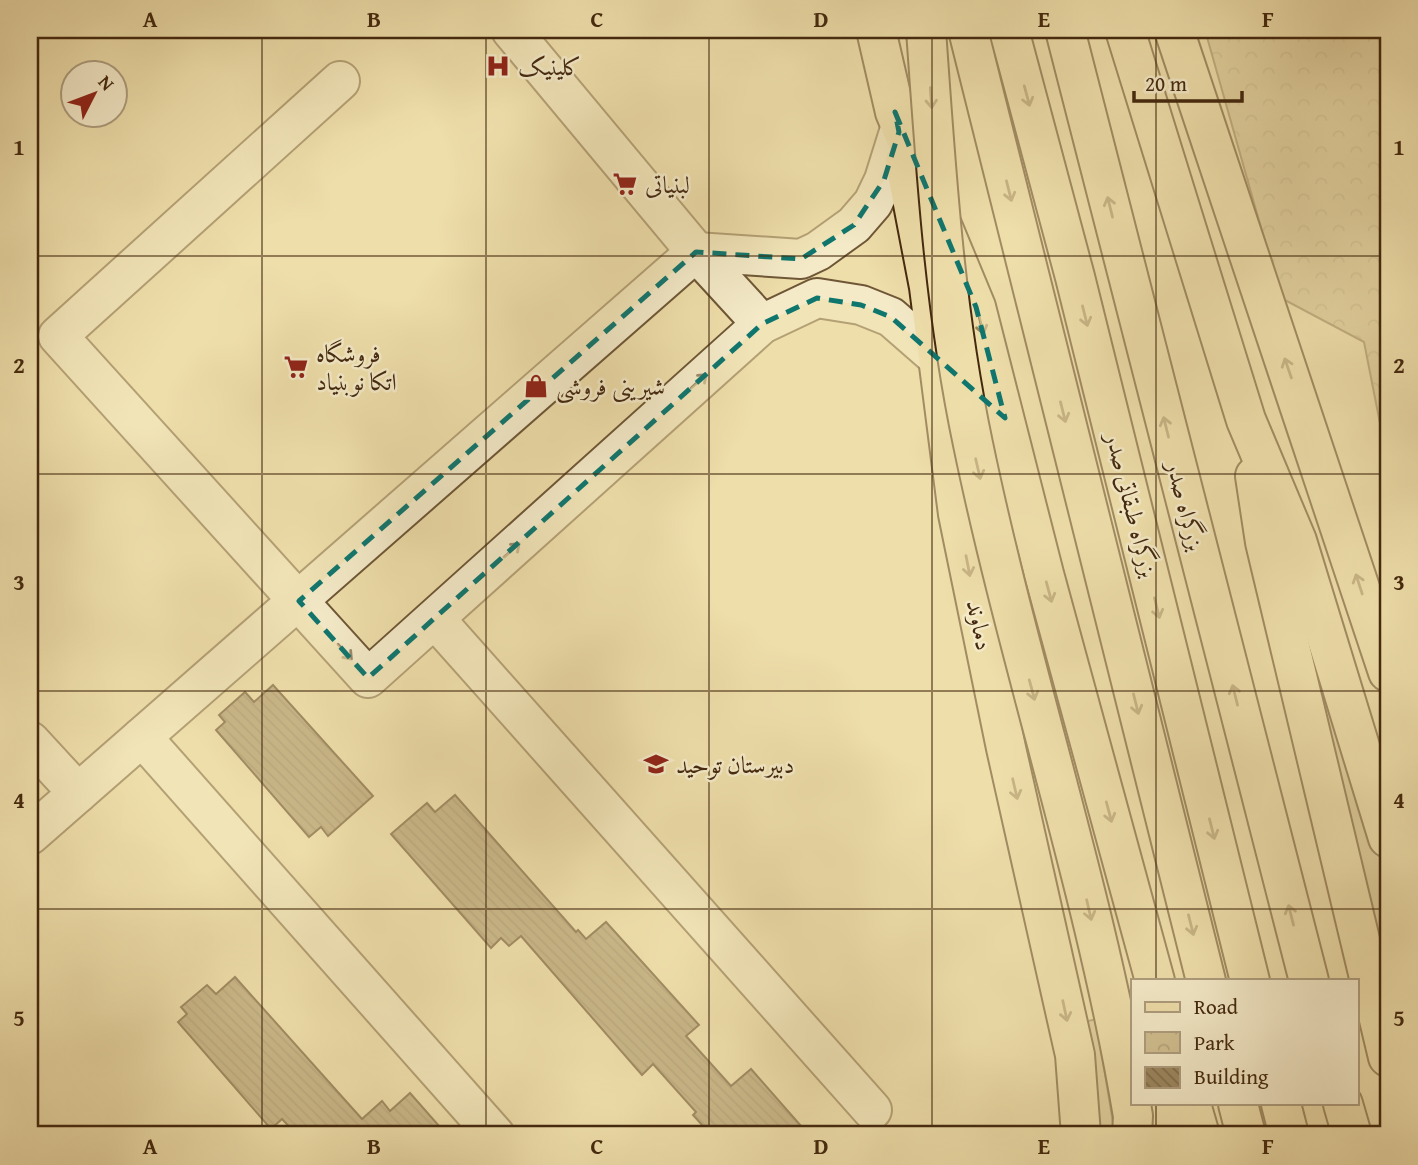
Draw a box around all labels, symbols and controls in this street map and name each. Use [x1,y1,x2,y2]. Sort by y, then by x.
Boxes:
text: A [143,2,158,35]
text: B [367,2,381,35]
text: C [590,2,604,35]
text: D [814,2,829,35]
text: E [1038,2,1050,35]
text: F [1262,2,1274,35]
place label: کلینیک [518,49,581,84]
hospital icon: کلینیک [484,52,512,80]
north arrow [60,60,130,130]
scale bar [1134,60,1243,104]
text: 20 m [1145,68,1187,99]
text: N [92,69,121,97]
one-way arrow [1021,85,1034,107]
one-way arrow [925,86,938,109]
text: 1 [13,130,25,163]
text: 1 [1393,130,1405,163]
place label: لبنیاتی [645,167,690,202]
supermarket icon: لبنیاتی [611,170,639,198]
one-way arrow [1003,179,1016,202]
one-way arrow [1103,196,1116,219]
one-way arrow [1079,304,1092,327]
one-way arrow [975,312,988,335]
place label: فروشگاه اتکا نوبنیاد [316,336,397,399]
text: 2 [13,348,25,381]
text: 2 [1393,348,1405,381]
supermarket icon: فروشگاه اتکا نوبنیاد [282,353,310,381]
one-way arrow [1281,358,1293,380]
place label: شیرینی فروشی [556,369,665,404]
shop icon: شیرینی فروشی [522,372,550,400]
one-way arrow [690,372,707,389]
one-way arrow [1057,400,1070,423]
one-way arrow [1159,416,1172,439]
street label: بزرگراه طبقاتی صدر [1097,427,1167,581]
street label: بزرگراه صدر [1158,456,1214,554]
one-way arrow [972,457,986,480]
one-way arrow [503,542,521,558]
one-way arrow [962,554,975,577]
text: 3 [13,565,25,598]
text: 3 [1393,565,1405,598]
one-way arrow [1352,574,1365,596]
one-way arrow [1043,580,1056,603]
street label: دماوند [958,596,1002,654]
one-way arrow [1151,596,1164,619]
one-way arrow [336,643,353,660]
one-way arrow [1026,678,1039,701]
one-way arrow [1228,684,1241,707]
one-way arrow [1130,692,1143,715]
place label: دبیرستان توحید [676,747,794,782]
school or university icon: دبیرستان توحید [642,750,670,778]
one-way arrow [1009,777,1022,800]
text: 4 [13,783,25,816]
text: 4 [1393,783,1405,816]
one-way arrow [1103,800,1116,822]
one-way arrow [1206,817,1219,839]
one-way arrow [1083,898,1096,921]
one-way arrow [1284,905,1297,927]
one-way arrow [1185,913,1198,936]
legend [1131,979,1358,1106]
text: Road [1194,991,1239,1022]
one-way arrow [1059,999,1073,1022]
text: 5 [13,1001,25,1034]
text: 5 [1393,1001,1405,1034]
text: Park [1194,1027,1235,1058]
text: Building [1194,1061,1269,1092]
text: A [143,1129,158,1162]
text: B [367,1129,381,1162]
text: C [590,1129,604,1162]
text: D [814,1129,829,1162]
text: E [1038,1129,1050,1162]
text: F [1262,1129,1274,1162]

